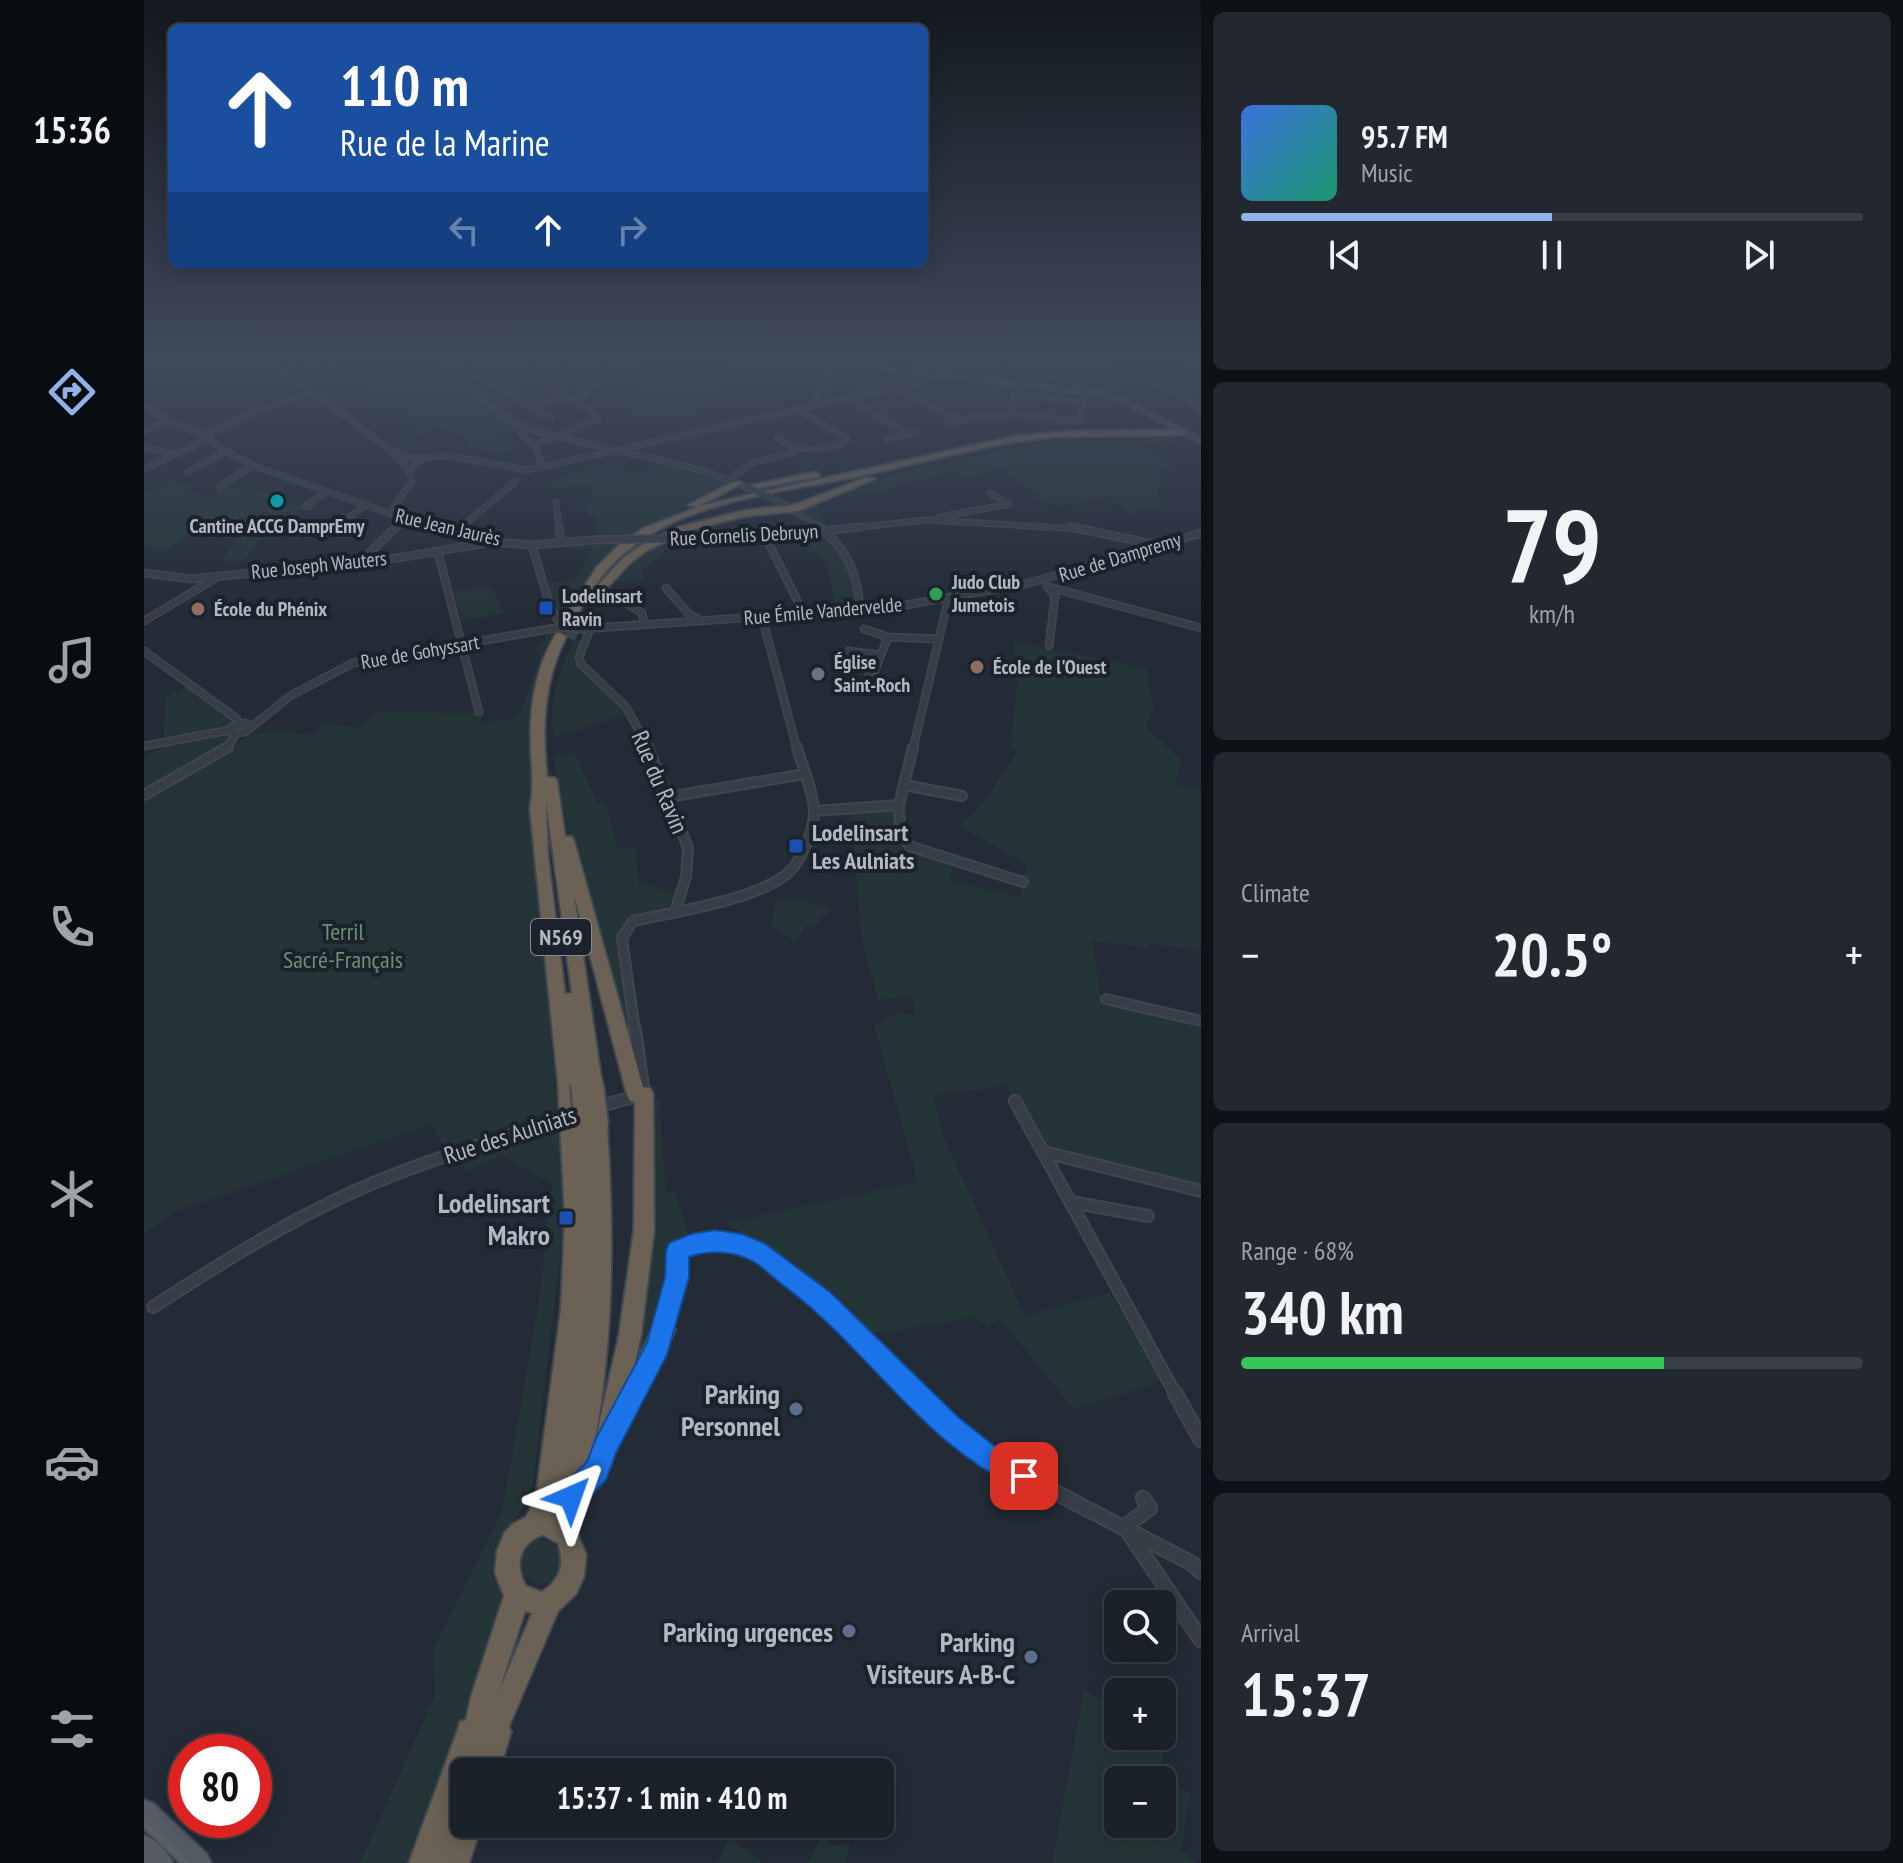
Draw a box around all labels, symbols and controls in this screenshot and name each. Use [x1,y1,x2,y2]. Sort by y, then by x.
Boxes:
text: 110 m [340,49,469,121]
icon: ahead [208,56,312,160]
text: 15:36 [33,106,111,153]
text: 95.7 FM [1361,117,1448,156]
text: Rue de la Marine [340,119,550,166]
text: Music [1361,156,1413,189]
icon: left [442,208,486,252]
icon: ahead [526,208,570,252]
icon: right [610,208,654,252]
icon: previous [1323,233,1367,277]
icon: pause [1530,233,1574,277]
icon: next [1737,233,1781,277]
icon: directions [44,364,100,420]
text: 79 [1502,477,1602,612]
marker: Cantine ACCG DamprEmy [268,492,286,510]
street label: Rue Jean Jaurès [393,502,503,552]
place label: Cantine ACCG DamprEmy [189,513,366,539]
street label: Rue Cornelis Debruyn [669,518,819,552]
street label: Rue de Dampremy [1056,526,1185,588]
street label: Rue Joseph Wauters [250,545,388,585]
place label: Judo Club Jumetois [951,569,1020,618]
place label: Lodelinsart Ravin [562,583,642,632]
marker: Judo Club Jumetois [927,585,945,603]
street label: Rue Émile Vandervelde [743,591,903,631]
place label: École du Phénix [214,596,327,622]
text: km/h [1529,597,1575,630]
marker: Lodelinsart Ravin [537,599,555,617]
marker: École du Phénix [189,600,207,618]
street label: Rue de Gohyssart [359,629,482,675]
icon: music [44,632,100,688]
place label: Église Saint-Roch [834,649,910,698]
place label: École de l'Ouest [993,654,1106,680]
marker: École de l'Ouest [968,658,986,676]
marker: Église Saint-Roch [809,665,827,683]
street label: Rue du Ravin [624,726,696,838]
place label: Lodelinsart Les Aulniats [812,817,914,876]
marker: Lodelinsart Les Aulniats [787,837,805,855]
text: Climate [1241,876,1310,909]
icon: phone [44,899,100,955]
text: 20.5° [1492,915,1612,993]
park label: Terril Sacré-Français [283,916,403,975]
road number: N569 [531,919,591,955]
text: − [1241,926,1259,983]
text: + [1845,926,1863,983]
street label: Rue des Aulniats [440,1099,580,1171]
icon: climate [44,1166,100,1222]
place label: Lodelinsart Makro [438,1184,550,1253]
marker: Lodelinsart Makro [557,1209,575,1227]
text: Range · 68% [1241,1234,1354,1267]
text: 340 km [1241,1273,1404,1351]
place label: Parking Personnel [681,1375,780,1444]
marker: Parking Personnel [787,1400,805,1418]
icon: car [44,1434,100,1490]
pin [990,1442,1058,1510]
icon: arrive [1002,1454,1046,1498]
position arrow [529,1455,613,1539]
map controls [1104,1590,1176,1838]
button: search [1104,1590,1176,1662]
place label: Parking urgences [663,1613,833,1650]
text: Arrival [1241,1616,1300,1649]
marker: Parking urgences [840,1622,858,1640]
place label: Parking Visiteurs A-B-C [866,1623,1015,1692]
marker: Parking Visiteurs A-B-C [1022,1648,1040,1666]
text: 15:37 [1241,1655,1371,1733]
button: + [1104,1678,1176,1750]
icon: filters [44,1701,100,1757]
speed limit sign: 80 [168,1734,272,1838]
button: − [1104,1766,1176,1838]
text: 15:37 · 1 min · 410 m [557,1778,787,1817]

